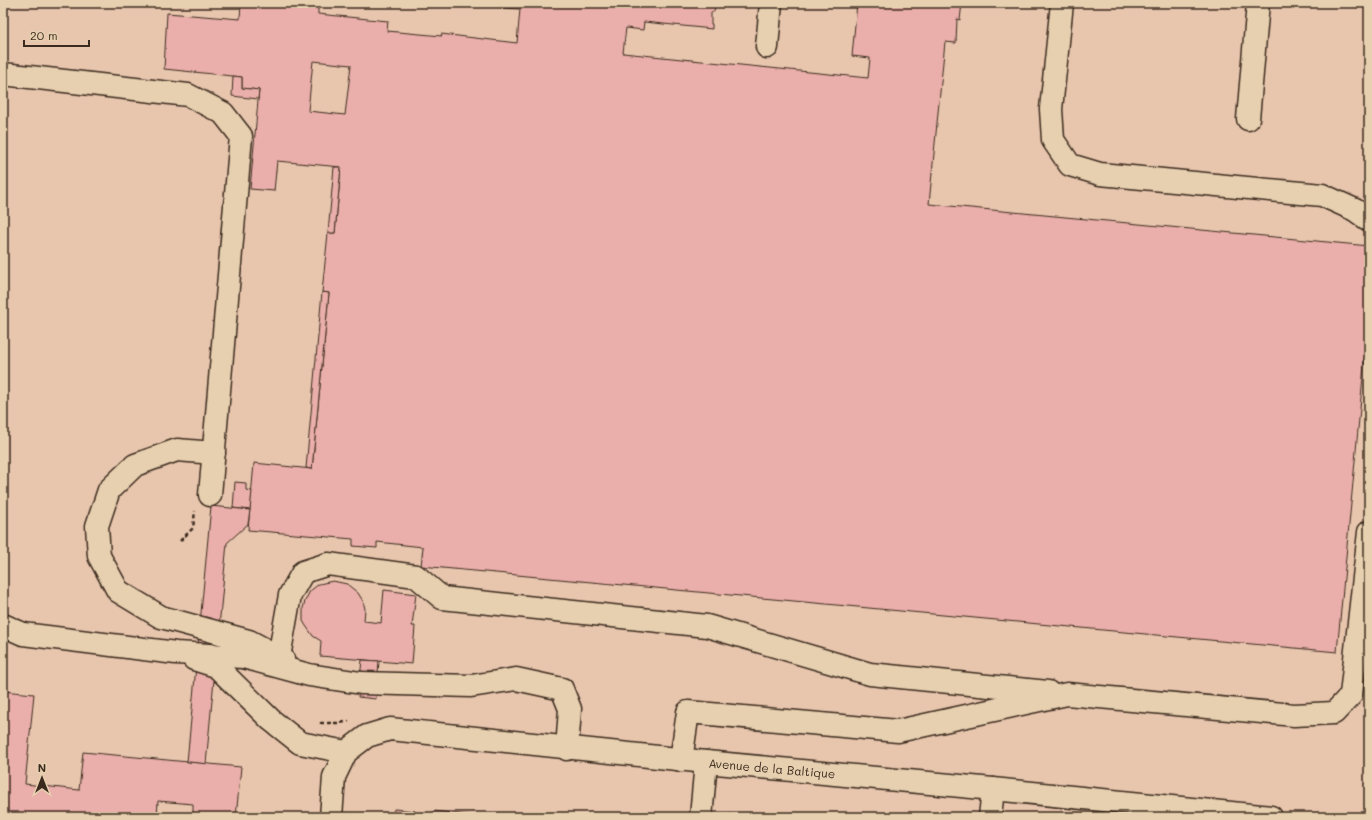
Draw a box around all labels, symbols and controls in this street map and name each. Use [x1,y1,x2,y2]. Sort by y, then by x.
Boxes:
scale bar [24,22,89,48]
text: 20 m [30,27,58,43]
street label: Avenue de la Baltique [708,754,836,782]
north arrow [22,758,62,798]
text: N [38,760,46,775]

